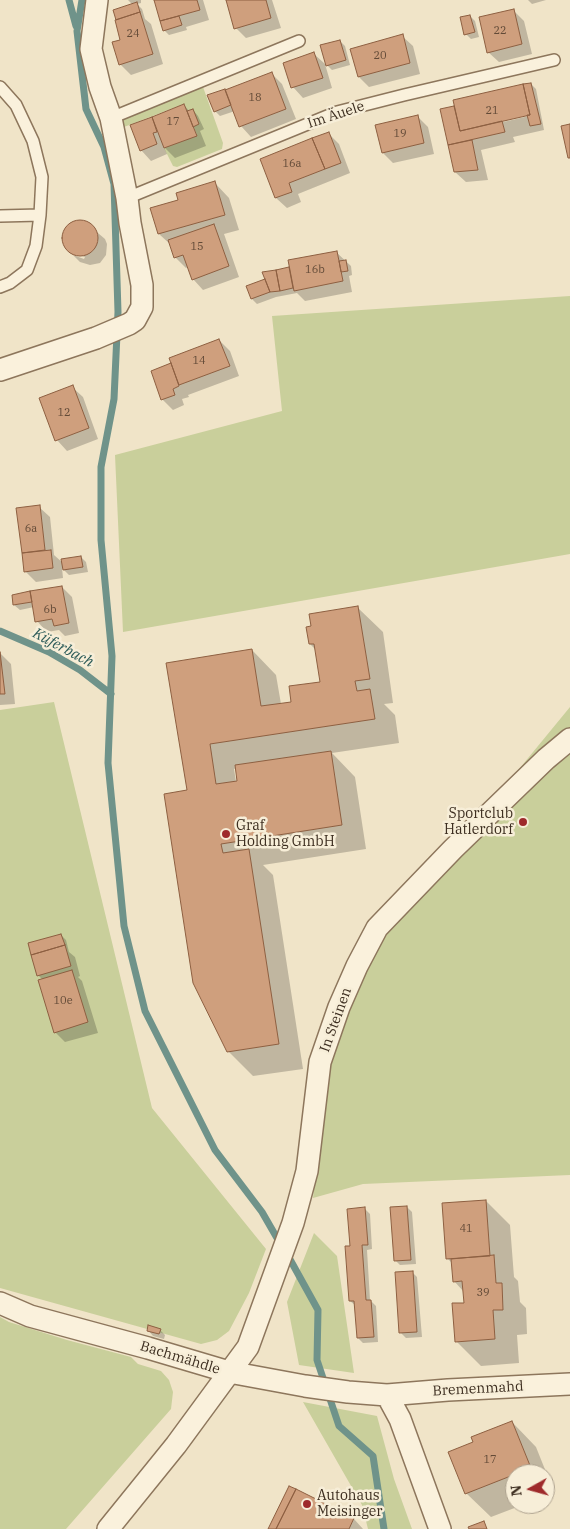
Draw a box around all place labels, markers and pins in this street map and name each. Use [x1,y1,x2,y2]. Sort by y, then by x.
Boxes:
place label: Sportclub Hatlerdorf [444,806,513,839]
marker: Sportclub Hatlerdorf [517,816,529,828]
place label: Graf Holding GmbH [236,818,335,850]
marker: Graf Holding GmbH [220,828,232,840]
place label: Autohaus Meisinger [317,1488,383,1520]
marker: Autohaus Meisinger [301,1498,313,1510]

